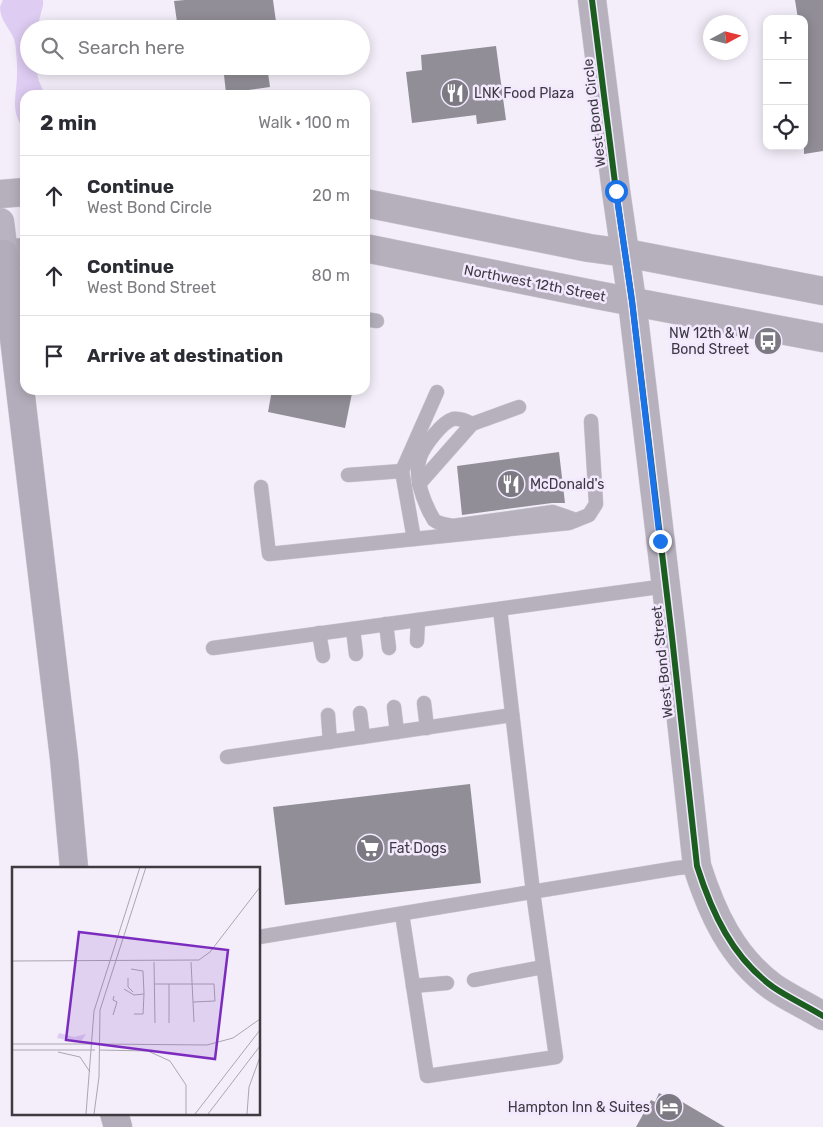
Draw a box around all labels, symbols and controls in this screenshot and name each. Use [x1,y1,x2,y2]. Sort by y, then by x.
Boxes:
north arrow [703,15,748,60]
map controls [763,15,808,150]
button: + [763,15,808,60]
search box [20,20,370,75]
icon: search [38,34,66,62]
text: Search here [78,36,185,59]
street label: West Bond Circle [579,58,610,168]
button: − [763,60,808,105]
restaurant icon: LNK Food Plaza [440,78,470,108]
place label: LNK Food Plaza [474,85,574,102]
button: locate [763,105,808,150]
text: 2 min [40,110,97,135]
text: Walk · 100 m [258,113,350,132]
text: Continue [87,175,174,198]
route start [605,180,628,203]
icon: ahead [40,182,68,210]
text: 20 m [312,186,350,205]
text: West Bond Circle [87,198,212,217]
text: Continue [87,255,174,278]
street label: Northwest 12th Street [463,261,608,306]
icon: ahead [40,262,68,290]
text: 80 m [312,266,350,285]
text: West Bond Street [87,278,216,297]
place label: NW 12th & W Bond Street [669,325,750,358]
bus stop icon: NW 12th & W Bond Street [753,326,783,356]
icon: arrive [40,342,68,370]
text: Arrive at destination [87,344,283,367]
restaurant icon: McDonald's [496,469,526,499]
place label: McDonald's [530,476,604,493]
route end [649,530,672,553]
street label: West Bond Street [648,604,677,719]
supermarket icon: Fat Dogs [355,833,385,863]
place label: Fat Dogs [389,840,447,857]
inset map [12,867,260,1114]
hotel icon: Hampton Inn & Suites [654,1092,684,1122]
place label: Hampton Inn & Suites [508,1099,650,1116]

